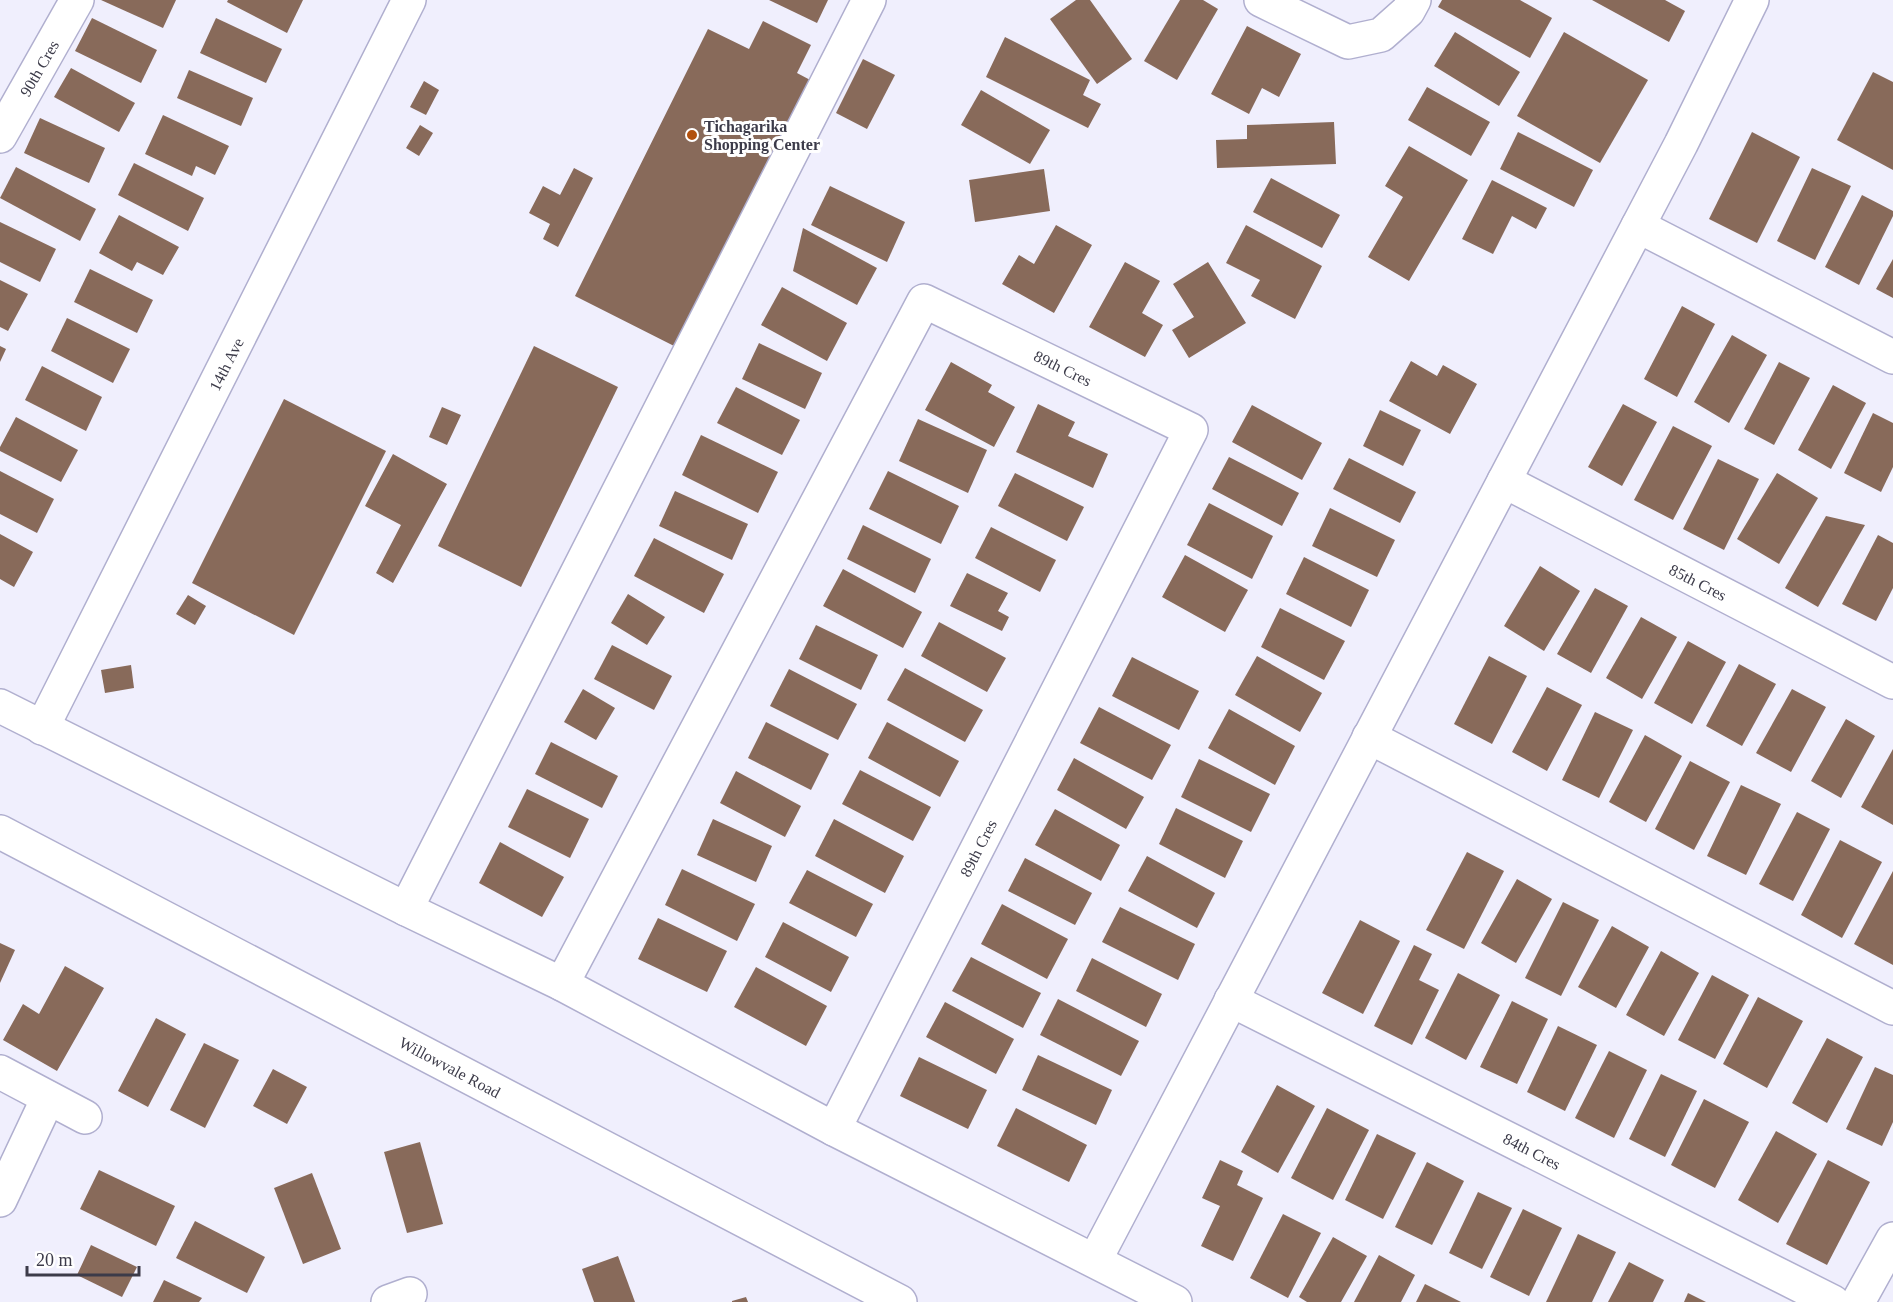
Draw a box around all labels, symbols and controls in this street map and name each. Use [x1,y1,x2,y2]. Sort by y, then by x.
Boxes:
street label: 90th Cres [17,37,62,99]
place label: Tichagarika Shopping Center [704,118,820,154]
marker: Tichagarika Shopping Center [685,128,699,142]
street label: 14th Ave [206,335,247,393]
street label: 89th Cres [1031,347,1094,390]
street label: 85th Cres [1666,561,1729,604]
street label: 89th Cres [957,817,1000,880]
street label: Willowvale Road [396,1034,503,1101]
street label: 84th Cres [1500,1130,1563,1173]
scale bar [27,1239,140,1277]
text: 20 m [36,1250,73,1270]

